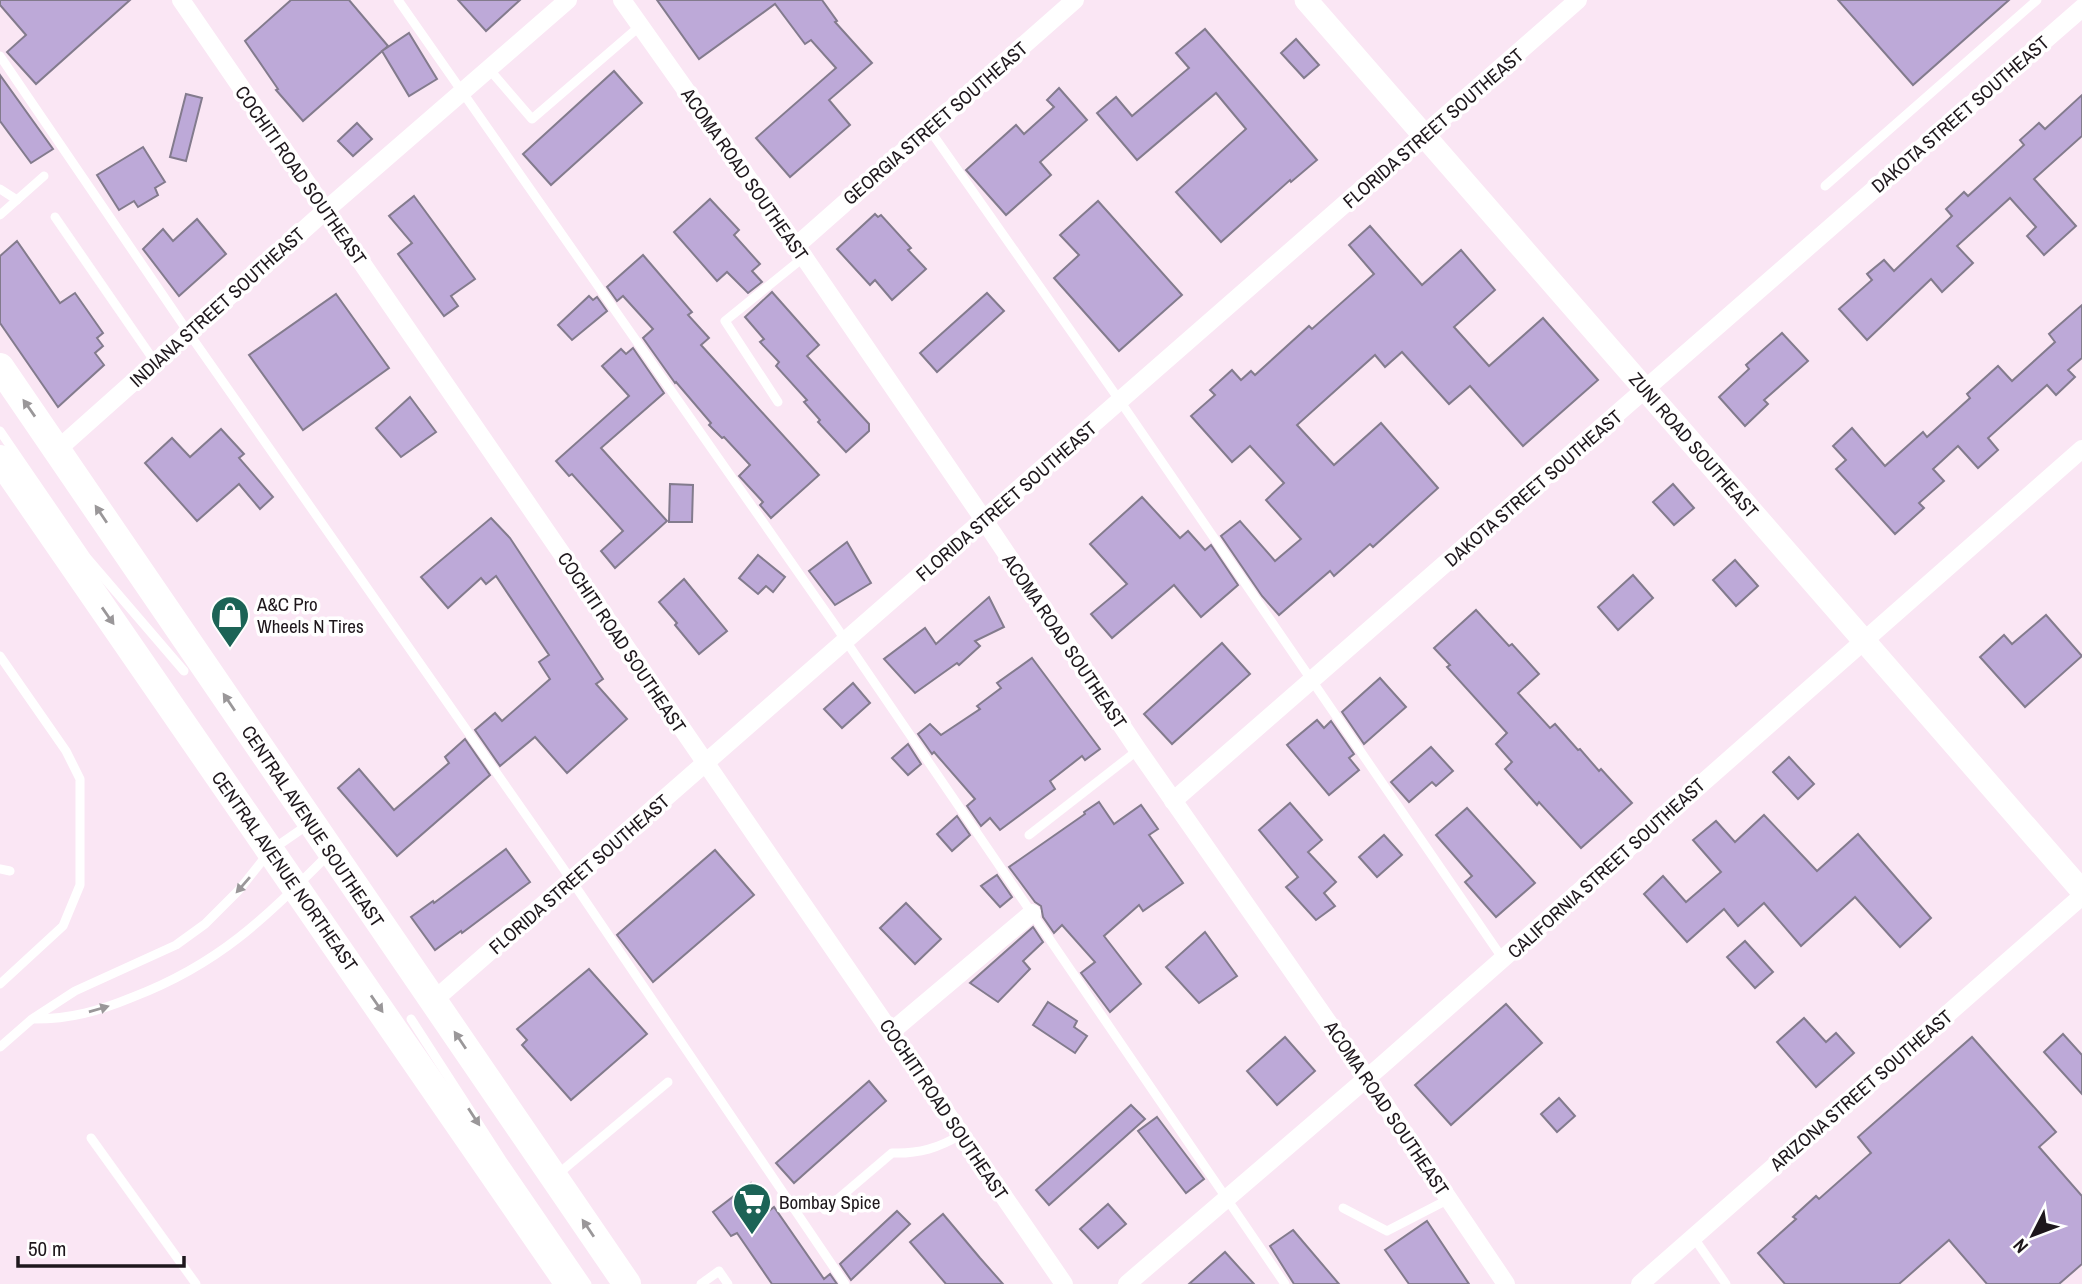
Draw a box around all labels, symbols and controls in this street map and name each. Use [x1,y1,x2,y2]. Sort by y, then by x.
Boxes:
street label: DAKOTA STREET SOUTHEAST [1866,29,2055,198]
street label: GEORGIA STREET SOUTHEAST [837,35,1033,211]
street label: FLORIDA STREET SOUTHEAST [1337,42,1529,214]
street label: COCHITI ROAD SOUTHEAST [229,80,373,270]
street label: ACOMA ROAD SOUTHEAST [675,82,815,266]
street label: INDIANA STREET SOUTHEAST [124,221,311,393]
street label: ZUNI ROAD SOUTHEAST [1623,367,1765,524]
one-way arrow [22,399,36,417]
street label: DAKOTA STREET SOUTHEAST [1439,403,1628,572]
street label: FLORIDA STREET SOUTHEAST [910,415,1102,587]
one-way arrow [94,505,108,523]
street label: COCHITI ROAD SOUTHEAST [552,546,693,738]
street label: ACOMA ROAD SOUTHEAST [996,548,1133,734]
place label: A&C Pro Wheels N Tires [256,591,364,639]
shop icon: A&C Pro Wheels N Tires [209,594,251,649]
one-way arrow [101,607,115,625]
one-way arrow [222,693,236,711]
street label: CENTRAL AVENUE SOUTHEAST [236,720,391,932]
street label: CENTRAL AVENUE NORTHEAST [206,766,364,977]
street label: CALIFORNIA STREET SOUTHEAST [1502,772,1711,964]
street label: FLORIDA STREET SOUTHEAST [483,788,675,960]
one-way arrow [235,876,251,894]
one-way arrow [370,995,384,1013]
street label: ARIZONA STREET SOUTHEAST [1764,1003,1958,1177]
one-way arrow [89,1004,110,1014]
street label: COCHITI ROAD SOUTHEAST [874,1013,1015,1205]
street label: ACOMA ROAD SOUTHEAST [1318,1015,1455,1201]
one-way arrow [453,1031,467,1049]
one-way arrow [468,1108,481,1127]
supermarket icon: Bombay Spice [731,1181,773,1236]
place label: Bombay Spice [779,1189,880,1215]
north arrow [1998,1200,2068,1270]
one-way arrow [581,1219,595,1237]
scale bar [18,1224,184,1268]
text: N [2007,1233,2034,1259]
text: 50 m [28,1234,66,1263]

